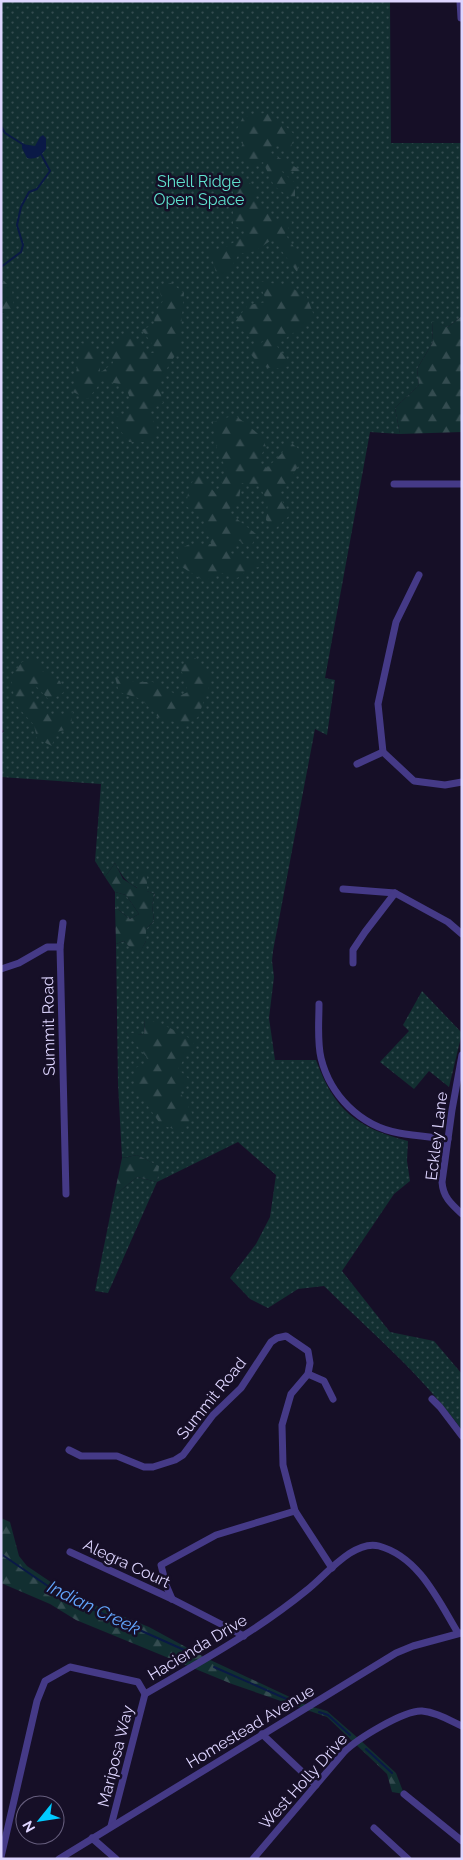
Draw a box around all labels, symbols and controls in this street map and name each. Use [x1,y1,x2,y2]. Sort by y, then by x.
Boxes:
park label: Shell Ridge Open Space [153,172,245,209]
street label: Summit Road [38,976,59,1076]
street label: Eckley Lane [422,1091,451,1182]
street label: Summit Road [173,1353,250,1443]
street label: Alegra Court [80,1535,174,1592]
water label: Indian Creek [44,1576,145,1639]
street label: Hacienda Drive [144,1610,250,1685]
street label: Homestead Avenue [183,1681,318,1772]
street label: Mariposa Way [94,1703,137,1809]
street label: West Holly Drive [255,1730,351,1833]
north arrow [15,1795,65,1845]
text: N [19,1818,38,1835]

